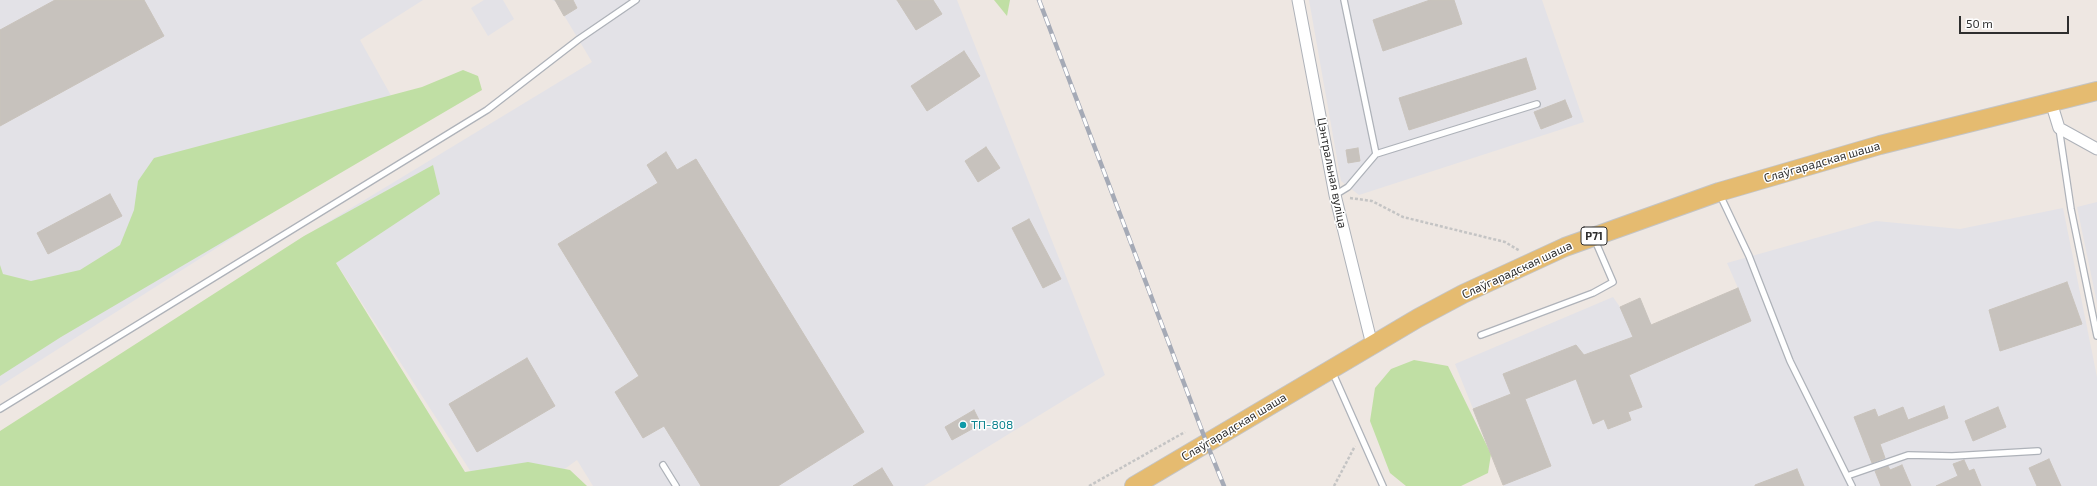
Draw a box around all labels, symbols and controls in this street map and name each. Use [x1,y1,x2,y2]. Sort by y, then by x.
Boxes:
scale bar [1961,8,2071,34]
text: 50 m [1966,16,1993,30]
street label: Цэнтральная вуліца [1314,116,1350,230]
street label: Слаўгарадская шаша [1762,139,1882,185]
road number: Р71 [1581,227,1607,245]
street label: Слаўгарадская шаша [1460,238,1574,302]
street label: Слаўгарадская шаша [1179,390,1289,464]
place label: ТП-808 [971,418,1013,432]
marker: ТП-808 [958,420,968,430]

